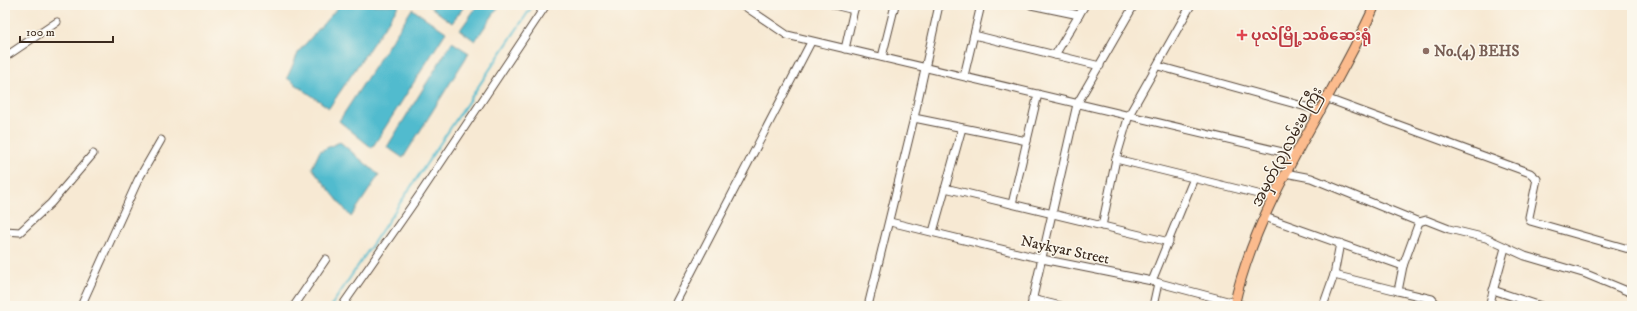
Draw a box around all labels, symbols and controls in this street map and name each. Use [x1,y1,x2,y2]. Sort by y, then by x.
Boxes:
scale bar [20,18,113,44]
text: 100 m [26,25,55,40]
place label: ပုလဲမြို့သစ်ဆေးရုံ [1251,25,1372,47]
marker: ပုလဲမြို့သစ်ဆေးရုံ [1236,29,1248,41]
place label: No.(4) BEHS [1434,42,1519,61]
marker: No.(4) BEHS [1421,46,1431,56]
street label: အမှတ်(၃)လမ်းမ ကြီး [1246,83,1328,211]
street label: Naykyar Street [1019,231,1111,269]

